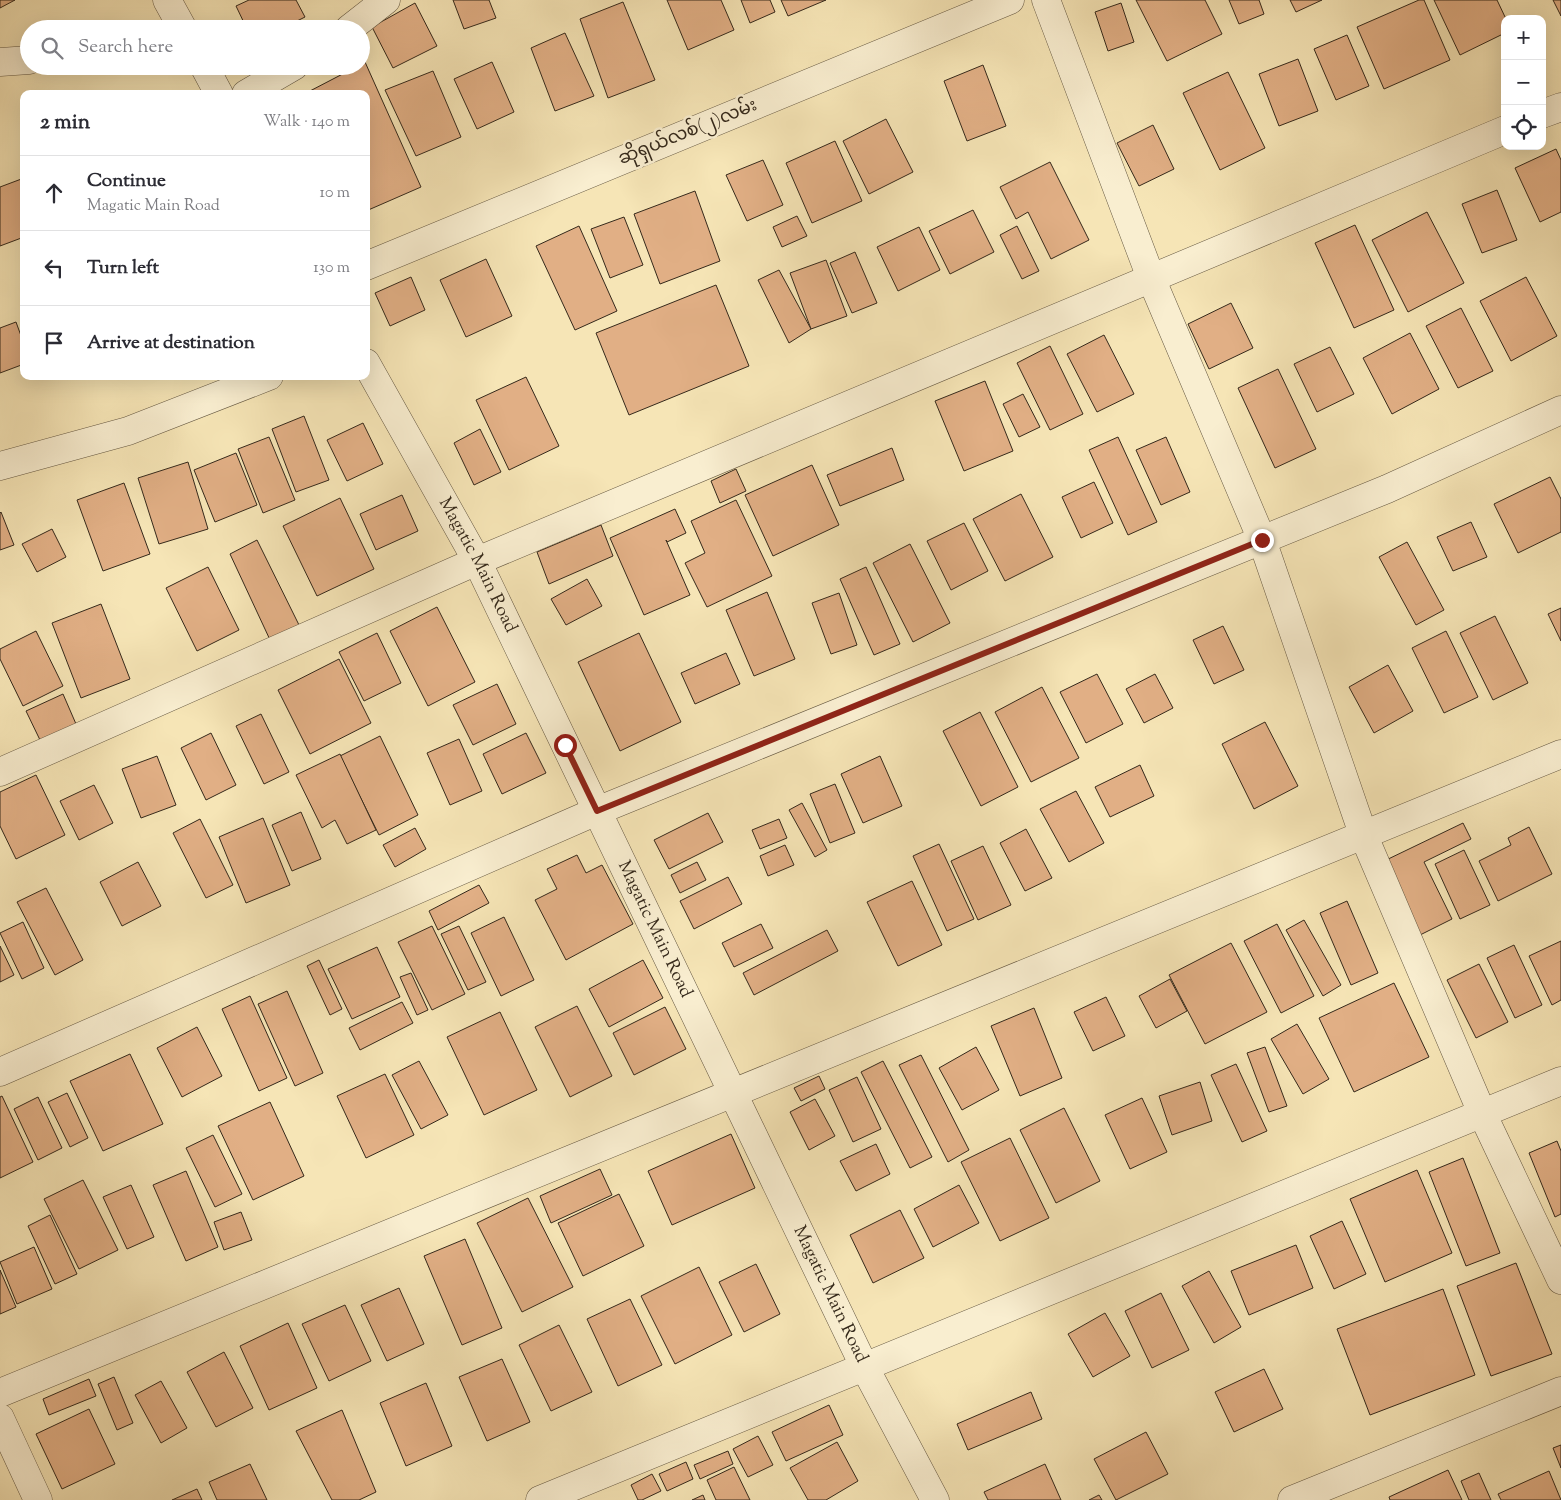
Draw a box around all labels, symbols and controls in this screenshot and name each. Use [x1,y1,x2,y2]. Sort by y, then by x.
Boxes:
map controls [1501,15,1546,150]
button: + [1501,15,1546,60]
search box [20,20,370,75]
icon: search [38,34,66,62]
text: Search here [78,34,173,61]
button: − [1501,60,1546,105]
street label: ဆိုရှယ်လစ်(၂)လမ်း [614,90,761,173]
button: locate [1501,105,1546,150]
text: 2 min [40,108,90,138]
text: Walk · 140 m [263,111,350,134]
text: Continue [87,168,166,195]
icon: ahead [40,179,68,207]
text: 10 m [320,182,350,205]
text: Magatic Main Road [87,195,220,218]
icon: left [40,254,68,282]
text: Turn left [87,255,159,282]
text: 130 m [313,257,350,280]
icon: arrive [40,329,68,357]
text: Arrive at destination [87,330,255,357]
street label: Magatic Main Road [431,493,523,638]
route end [1251,529,1274,552]
route start [554,734,577,757]
street label: Magatic Main Road [610,857,698,1003]
street label: Magatic Main Road [786,1222,874,1368]

